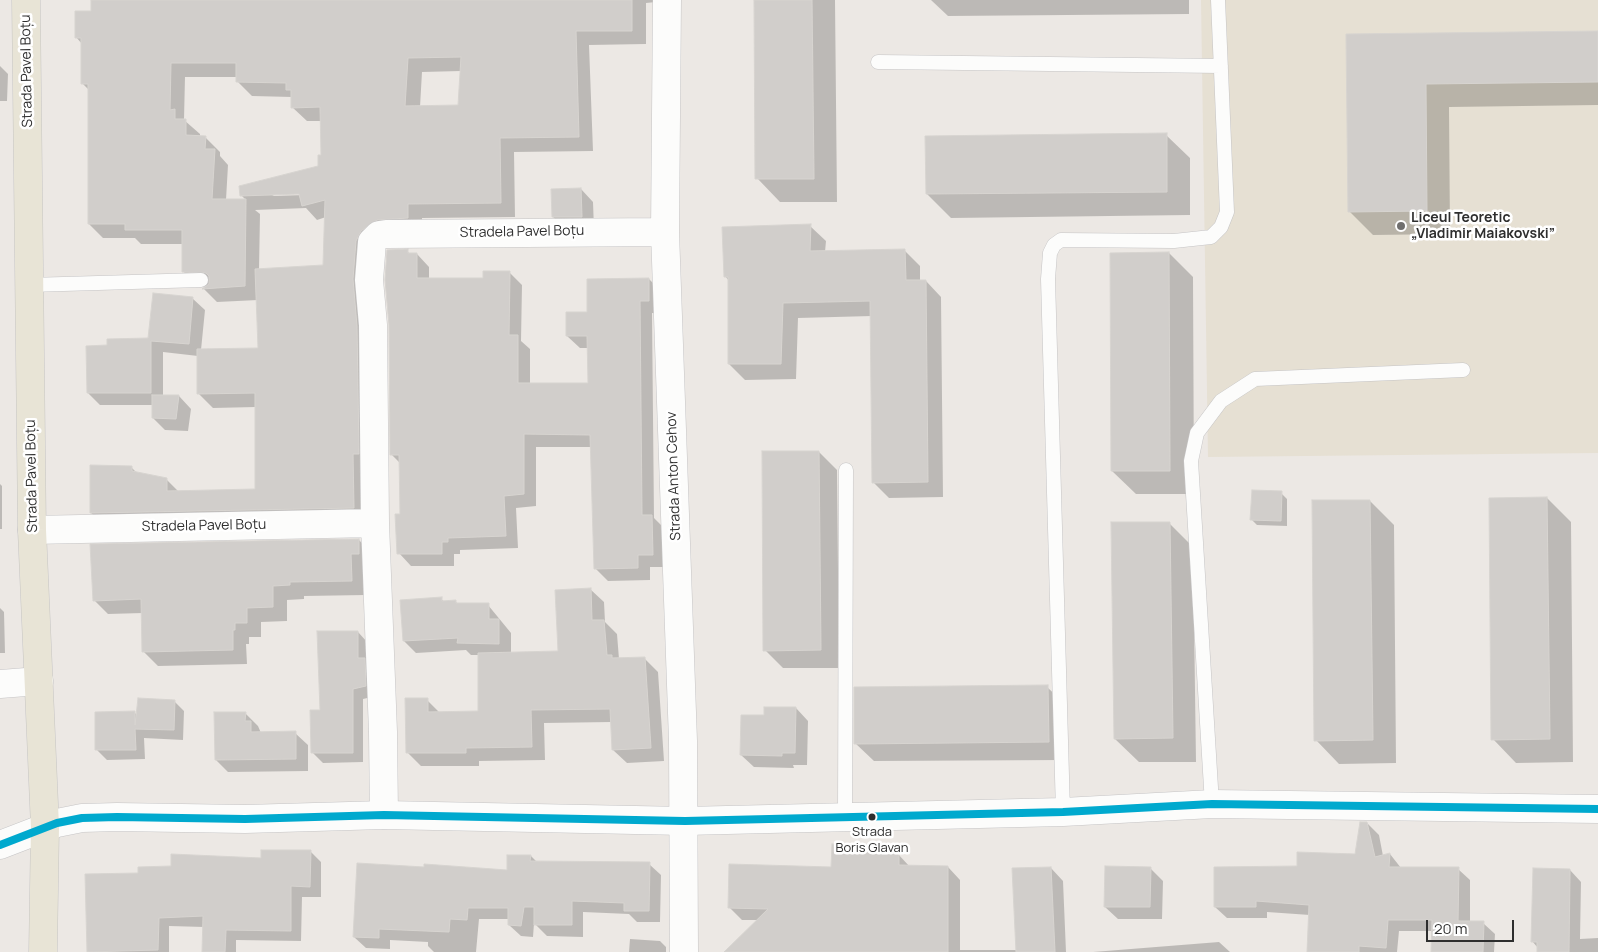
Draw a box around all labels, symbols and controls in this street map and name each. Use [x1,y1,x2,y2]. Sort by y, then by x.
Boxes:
street label: Strada Pavel Boțu [18,14,36,128]
place label: Liceul Teoretic „Vladimir Maiakovski” [1411,210,1555,242]
marker: Liceul Teoretic „Vladimir Maiakovski” [1395,220,1407,232]
street label: Stradela Pavel Boțu [460,223,584,241]
street label: Strada Anton Cehov [663,411,685,541]
street label: Strada Pavel Boțu [23,419,41,533]
street label: Stradela Pavel Boțu [142,517,266,535]
marker: Strada Boris Glavan [867,812,877,822]
place label: Strada Boris Glavan [835,824,909,855]
scale bar [1428,910,1516,942]
text: 20 m [1434,918,1467,939]

